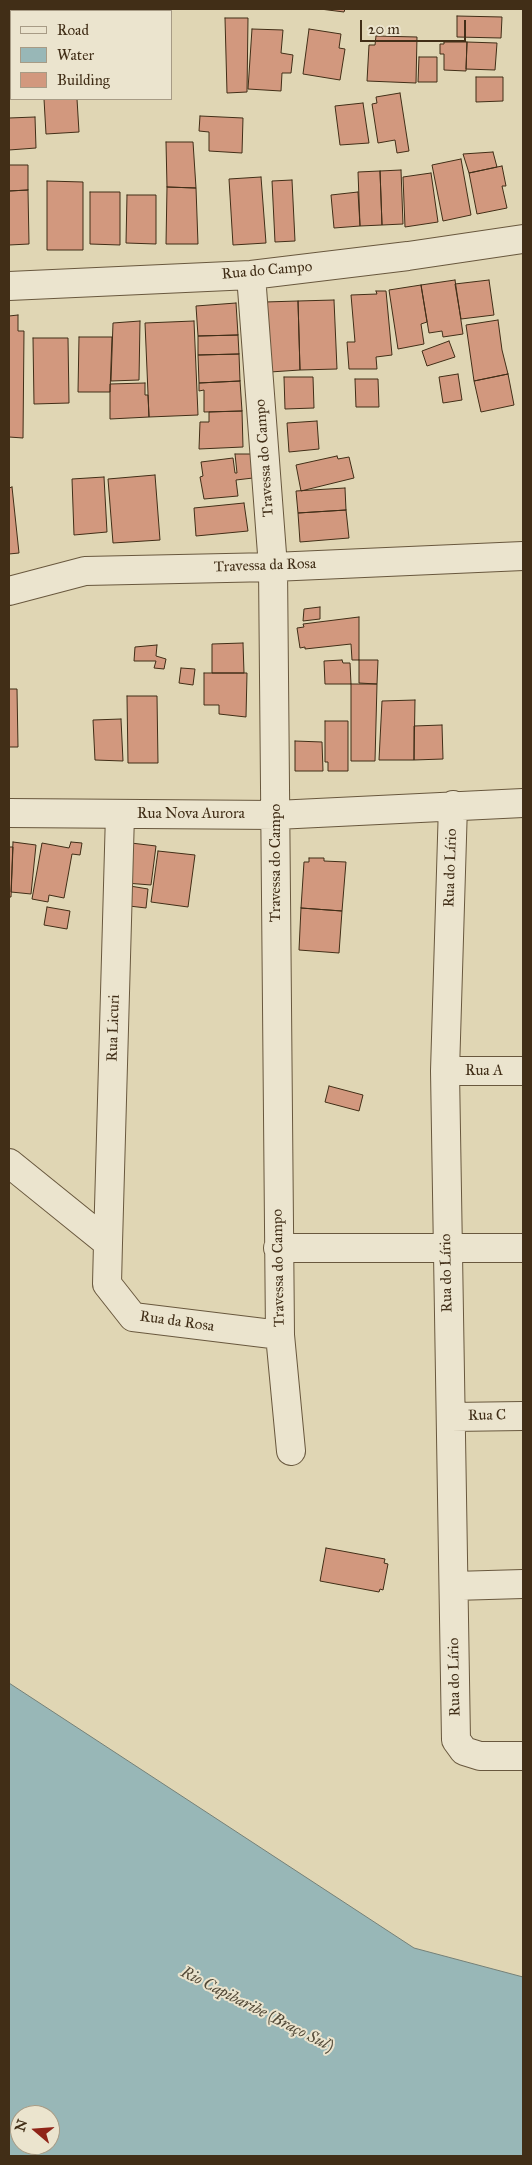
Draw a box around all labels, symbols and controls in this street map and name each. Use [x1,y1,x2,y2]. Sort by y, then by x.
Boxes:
legend [10,10,172,100]
scale bar [362,10,468,42]
text: 20 m [368,20,400,38]
text: Road [57,21,89,39]
text: Water [57,46,94,64]
text: Building [57,71,110,89]
street label: Rua do Campo [221,258,313,284]
street label: Travessa do Campo [252,398,278,518]
street label: Travessa da Rosa [213,555,317,577]
street label: Travessa do Campo [267,804,285,922]
street label: Rua Nova Aurora [137,805,245,823]
street label: Rua do Lírio [441,828,461,908]
street label: Rua Licuri [104,994,124,1062]
street label: Rua A [465,1062,503,1080]
street label: Travessa do Campo [269,1209,289,1327]
street label: Rua do Lírio [437,1233,457,1313]
street label: Rua da Rosa [139,1308,215,1336]
street label: Rua C [468,1407,506,1425]
street label: Rua do Lírio [445,1637,465,1717]
water label: Rio Capibaribe (Braço Sul) [177,1963,337,2057]
north arrow [10,2105,60,2155]
text: N [11,2117,31,2134]

